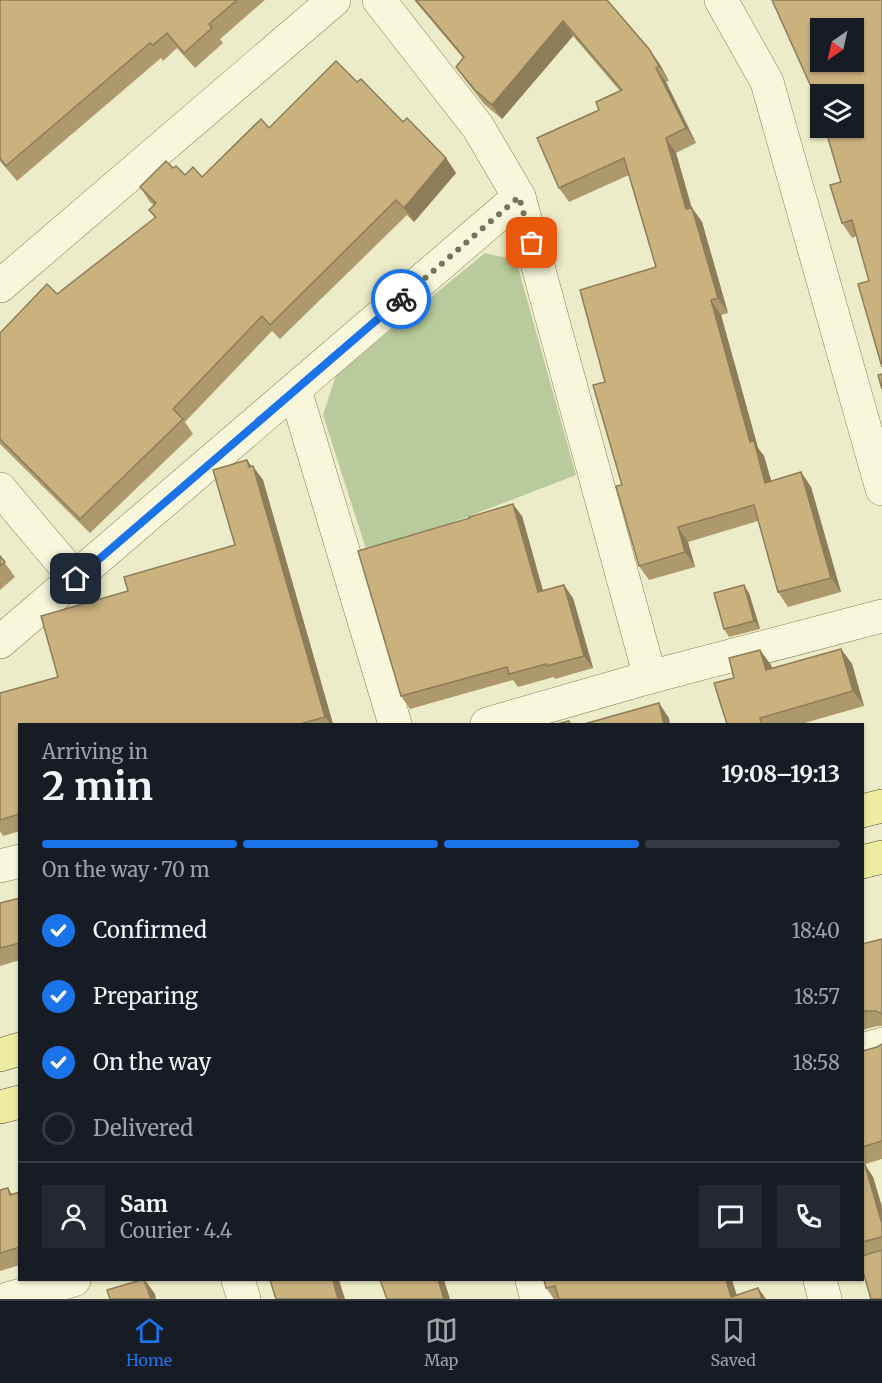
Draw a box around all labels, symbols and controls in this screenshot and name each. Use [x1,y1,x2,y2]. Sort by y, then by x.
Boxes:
north arrow [810,18,864,72]
map controls [810,18,864,138]
button: layers [810,84,864,138]
pin [506,217,557,268]
icon: bag [515,226,548,259]
courier [371,269,431,329]
icon: bike [385,283,418,316]
pin [50,553,101,604]
icon: home [59,562,92,595]
text: Arriving in [42,739,148,764]
text: 19:08–19:13 [721,760,840,788]
text: 2 min [42,762,153,811]
text: On the way · 70 m [42,857,210,882]
icon: check [42,914,75,947]
text: Confirmed [93,916,207,944]
text: 18:40 [791,918,840,943]
icon: check [42,980,75,1013]
text: Preparing [93,982,198,1010]
text: 18:57 [794,984,840,1009]
icon: check [42,1046,75,1079]
text: On the way [93,1048,211,1076]
text: 18:58 [793,1050,840,1075]
text: Delivered [93,1114,193,1142]
button: person [42,1185,105,1248]
button: chat [699,1185,762,1248]
button: phone [777,1185,840,1248]
text: Sam [120,1190,168,1218]
text: Courier · 4.4 [120,1218,232,1243]
tab: Home [126,1314,172,1370]
tab: Map [424,1314,458,1370]
tab: Saved [711,1314,756,1370]

